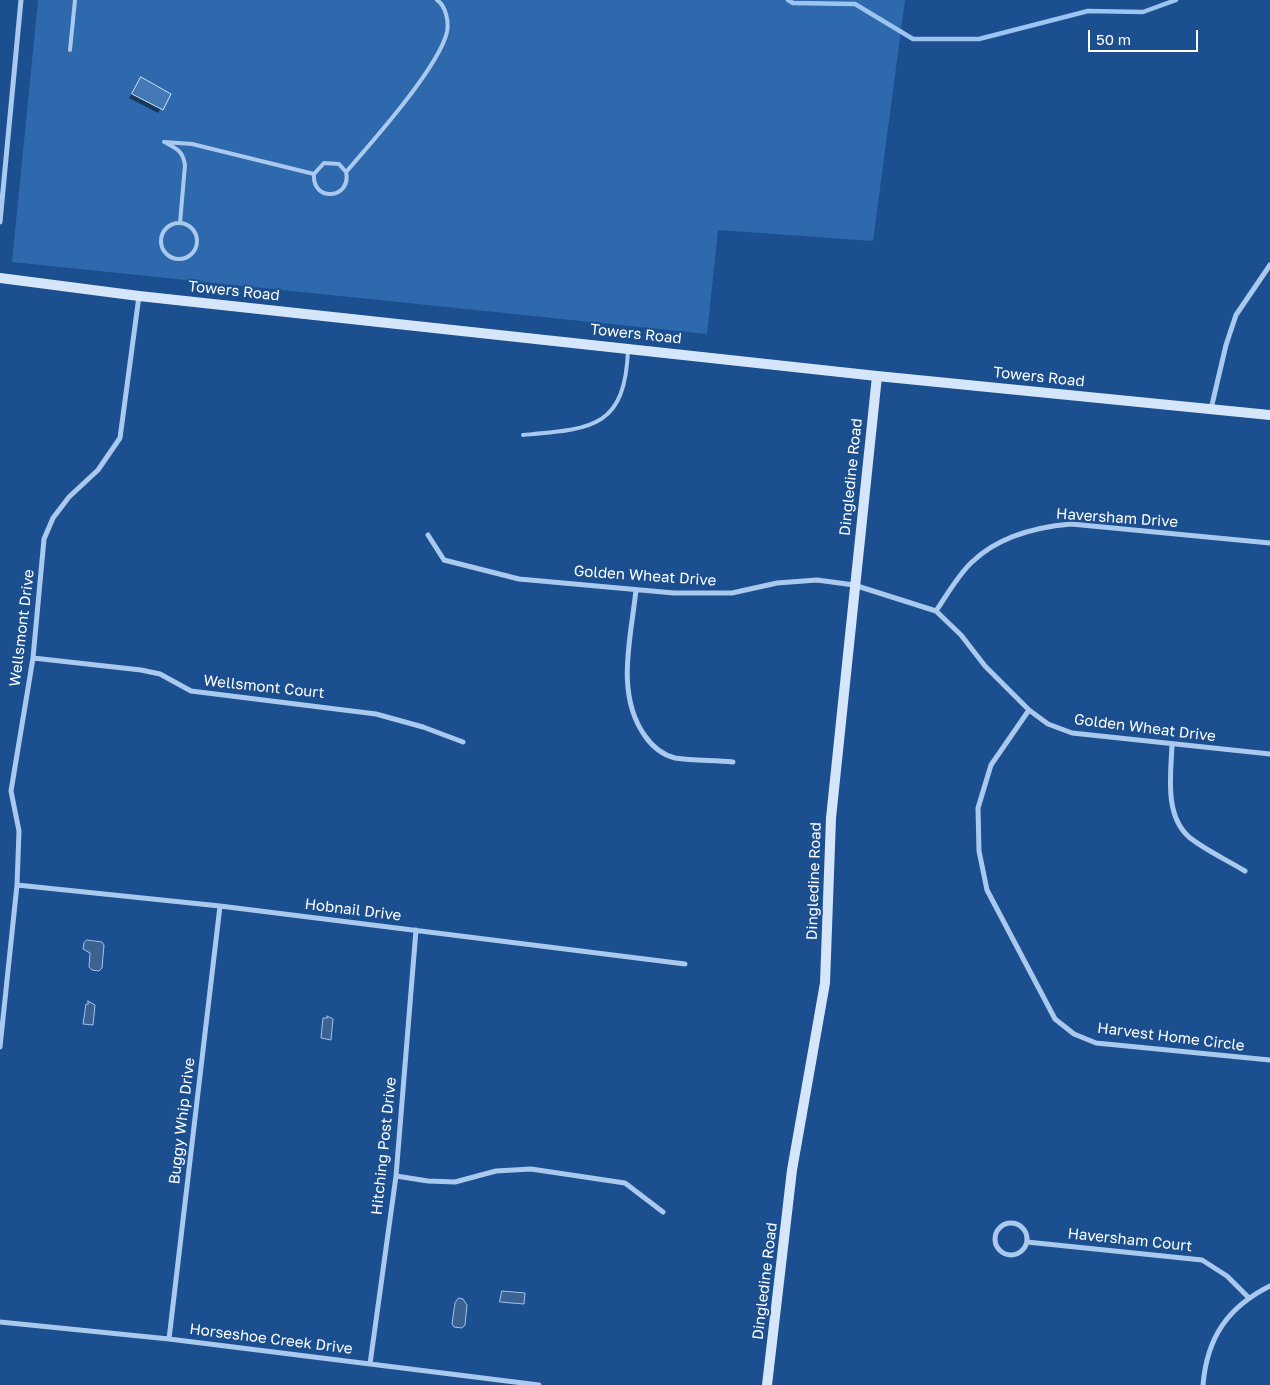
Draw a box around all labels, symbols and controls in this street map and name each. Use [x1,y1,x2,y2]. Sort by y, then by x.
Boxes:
scale bar [1090,20,1200,52]
text: 50 m [1096,30,1131,48]
street label: Towers Road [187,277,281,305]
street label: Towers Road [589,320,683,348]
street label: Towers Road [992,363,1086,391]
street label: Dingledine Road [836,417,866,537]
street label: Haversham Drive [1055,505,1179,531]
street label: Golden Wheat Drive [573,562,717,590]
street label: Wellsmont Drive [6,568,38,688]
street label: Wellsmont Court [203,672,325,702]
street label: Golden Wheat Drive [1073,710,1217,746]
street label: Dingledine Road [803,822,825,940]
street label: Hobnail Drive [304,895,402,925]
street label: Harvest Home Circle [1096,1019,1246,1055]
street label: Buggy Whip Drive [165,1057,199,1185]
street label: Hitching Post Drive [368,1076,400,1216]
street label: Dingledine Road [749,1221,781,1341]
street label: Haversham Court [1067,1224,1193,1256]
street label: Horseshoe Creek Drive [188,1320,354,1358]

